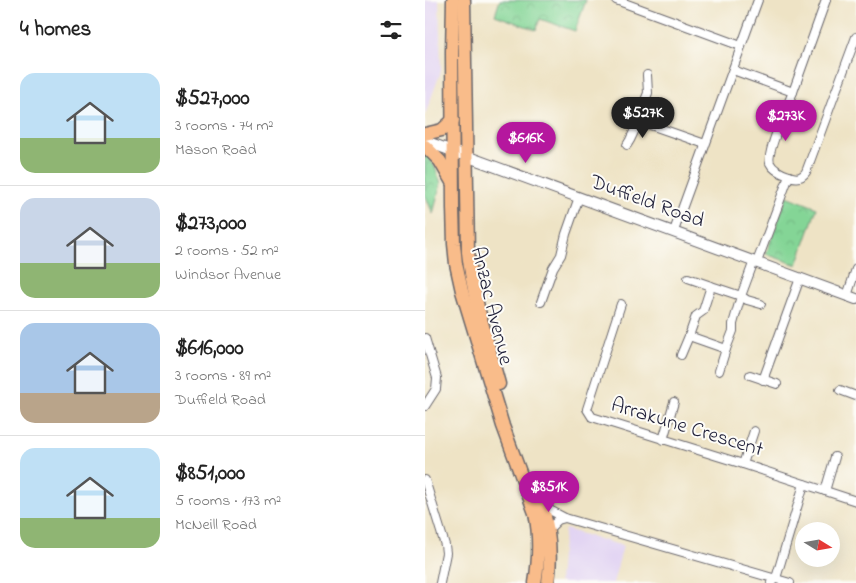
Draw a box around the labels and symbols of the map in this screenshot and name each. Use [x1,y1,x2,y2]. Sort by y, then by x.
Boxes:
pin: $527K [608,96,678,139]
pin: $273K [751,100,821,142]
pin: $616K [491,121,561,164]
street label: Duffield Road [585,167,708,237]
street label: Anzac Avenue [462,244,520,369]
street label: Arrakune Crescent [607,391,767,465]
pin: $851K [514,470,584,513]
north arrow [795,522,840,568]

